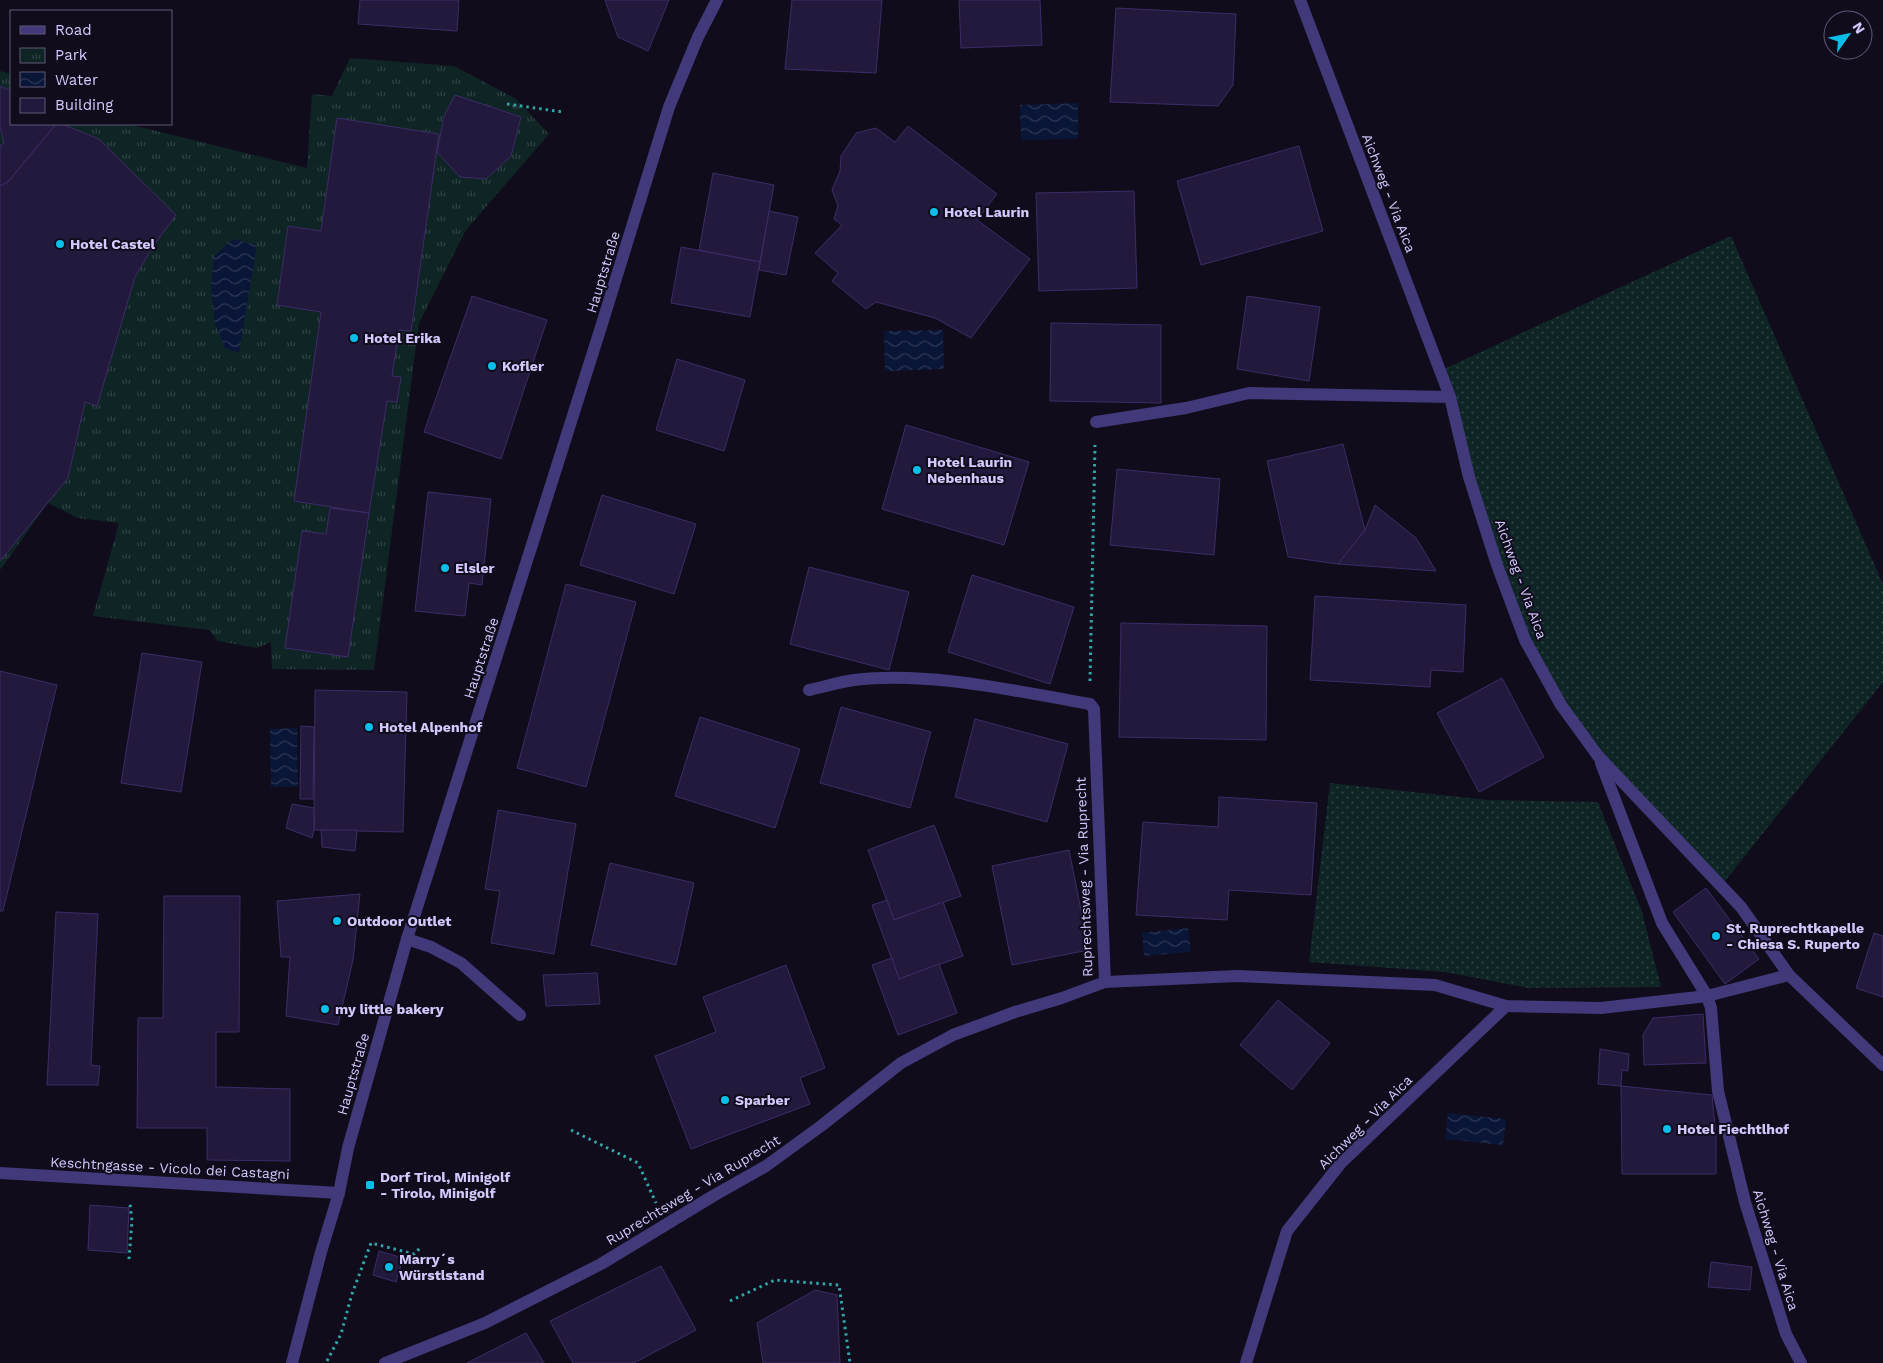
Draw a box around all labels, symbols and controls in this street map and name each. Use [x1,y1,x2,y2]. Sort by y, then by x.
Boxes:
legend [10,10,172,125]
north arrow [1823,10,1873,60]
text: N [1849,19,1868,37]
text: Road [55,21,92,39]
text: Park [55,46,88,64]
text: Water [55,71,98,89]
text: Building [55,96,113,114]
street label: Aichweg - Via Aica [1359,131,1419,255]
place label: Hotel Laurin [944,204,1029,220]
marker: Hotel Laurin [928,206,940,218]
street label: Hauptstraße [583,229,623,315]
place label: Hotel Castel [70,236,156,252]
marker: Hotel Castel [54,238,66,250]
place label: Hotel Erika [364,330,442,346]
marker: Hotel Erika [348,332,360,344]
place label: Kofler [502,358,544,374]
marker: Kofler [486,360,498,372]
place label: Hotel Laurin Nebenhaus [927,454,1012,486]
marker: Hotel Laurin Nebenhaus [911,464,923,476]
street label: Aichweg - Via Aica [1492,517,1550,641]
place label: Elsler [455,560,495,576]
marker: Elsler [439,562,451,574]
street label: Hauptstraße [460,615,502,701]
place label: Hotel Alpenhof [379,719,483,735]
marker: Hotel Alpenhof [363,721,375,733]
street label: Ruprechtsweg - Via Ruprecht [1073,777,1095,977]
place label: Outdoor Outlet [347,913,451,929]
marker: Outdoor Outlet [331,915,343,927]
place label: St. Ruprechtkapelle - Chiesa S. Ruperto [1726,920,1864,952]
marker: St. Ruprechtkapelle - Chiesa S. Ruperto [1710,930,1722,942]
place label: my little bakery [335,1001,444,1017]
marker: my little bakery [319,1003,331,1015]
street label: Hauptstraße [334,1031,372,1117]
street label: Aichweg - Via Aica [1315,1072,1415,1172]
place label: Sparber [735,1092,790,1108]
marker: Sparber [719,1094,731,1106]
place label: Hotel Fiechtlhof [1677,1121,1789,1137]
marker: Hotel Fiechtlhof [1661,1123,1673,1135]
street label: Ruprechtsweg - Via Ruprecht [603,1132,783,1248]
street label: Keschtngasse - Vicolo dei Castagni [50,1154,290,1182]
place label: Dorf Tirol, Minigolf - Tirolo, Minigolf [380,1169,511,1201]
marker: Dorf Tirol, Minigolf - Tirolo, Minigolf [364,1179,376,1191]
street label: Aichweg - Via Aica [1750,1187,1802,1313]
place label: Marry´s Würstlstand [399,1251,485,1283]
marker: Marry´s Würstlstand [383,1261,395,1273]

